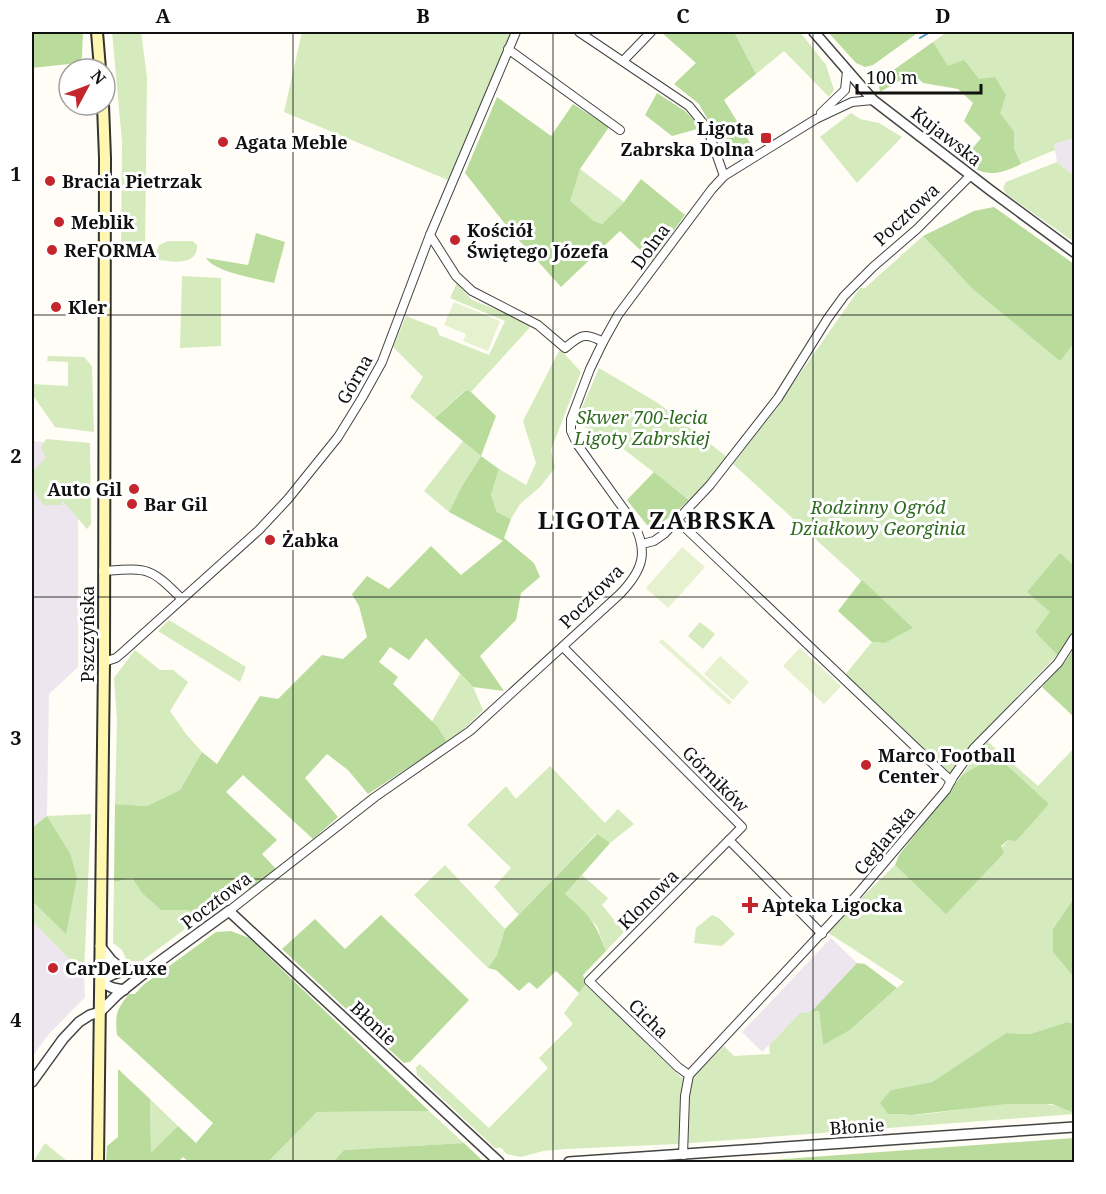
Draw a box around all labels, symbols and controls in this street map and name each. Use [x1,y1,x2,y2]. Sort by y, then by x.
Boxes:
text: A [155,2,171,29]
text: B [416,2,430,29]
text: C [676,2,690,29]
text: D [935,2,951,29]
north arrow [57,57,117,117]
scale bar [857,57,982,95]
text: N [86,65,111,89]
text: 100 m [866,65,918,89]
street label: Kujawska [907,101,987,171]
place label: Ligota Zabrska Dolna [620,116,754,161]
place label: Agata Meble [235,130,348,154]
marker: Ligota Zabrska Dolna [759,131,773,145]
marker: Agata Meble [216,135,230,149]
text: 1 [10,160,22,187]
place label: Bracia Pietrzak [62,169,202,193]
marker: Bracia Pietrzak [43,174,57,188]
street label: Pocztowa [868,177,944,251]
place label: Meblik [71,210,135,234]
marker: Meblik [52,215,66,229]
place label: Kościół Świętego Józefa [467,218,609,263]
street label: Dolna [625,218,675,274]
marker: Kościół Świętego Józefa [448,233,462,247]
place label: ReFORMA [64,238,156,262]
marker: ReFORMA [45,243,59,257]
place label: Kler [68,295,108,319]
marker: Kler [49,300,63,314]
street label: Górna [331,350,377,408]
park label: Skwer 700-lecia Ligoty Zabrskiej [573,405,711,450]
text: 2 [10,442,22,469]
place label: Auto Gil [47,477,123,501]
marker: Auto Gil [127,482,141,496]
place label: Bar Gil [144,492,208,516]
park label: Rodzinny Ogród Działkowy Georginia [789,495,966,540]
marker: Bar Gil [125,497,139,511]
district label: LIGOTA ZABRSKA [538,503,776,536]
place label: Żabka [282,528,339,552]
marker: Żabka [263,533,277,547]
street label: Pocztowa [554,559,628,633]
street label: Pszczyńska [75,586,99,682]
text: 3 [10,724,22,751]
street label: Górników [677,740,755,818]
place label: Marco Football Center [878,743,1016,788]
marker: Marco Football Center [859,758,873,772]
street label: Ceglarska [848,800,920,880]
street label: Klonowa [613,864,683,934]
street label: Pocztowa [176,866,256,934]
place label: Apteka Ligocka [762,893,903,917]
marker: Apteka Ligocka [743,898,757,912]
place label: CarDeLuxe [65,956,167,980]
marker: CarDeLuxe [46,961,60,975]
street label: Cicha [624,993,674,1043]
street label: Błonie [346,995,402,1051]
text: 4 [10,1006,22,1033]
street label: Błonie [829,1112,885,1140]

